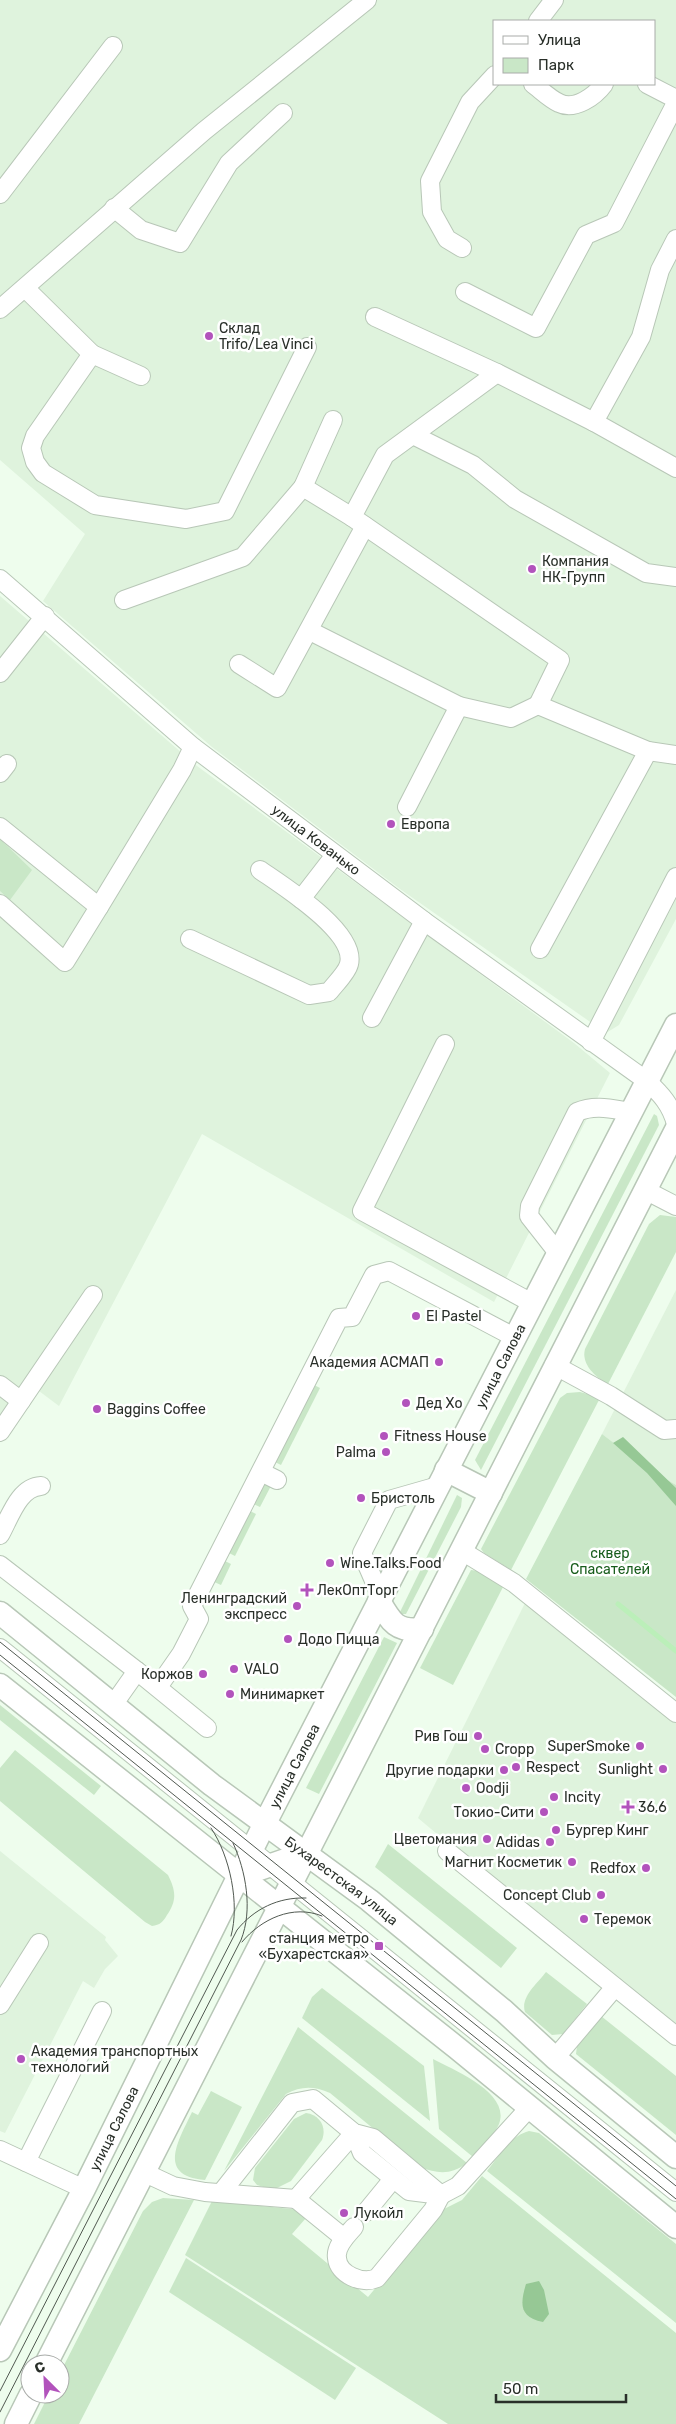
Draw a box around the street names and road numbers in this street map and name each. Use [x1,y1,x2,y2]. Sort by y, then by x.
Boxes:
street label: улица Кованько [268,801,364,879]
street label: улица Салова [472,1321,530,1411]
street label: улица Салова [266,1721,324,1811]
street label: Бухарестская улица [281,1833,401,1929]
street label: улица Салова [86,2084,142,2174]

